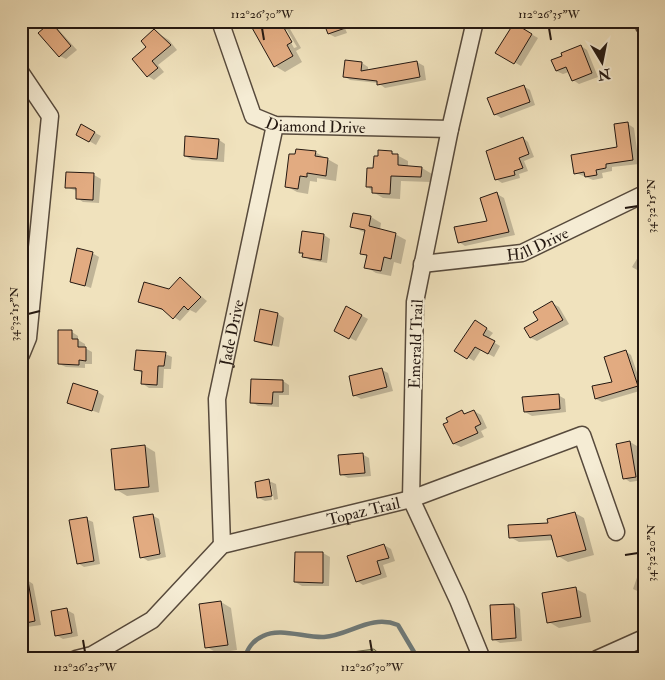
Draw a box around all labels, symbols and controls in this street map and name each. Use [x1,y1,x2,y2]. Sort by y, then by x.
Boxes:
text: 112°26'30"W [231,7,294,22]
text: 112°26'35"W [518,7,580,22]
north arrow [578,38,628,88]
text: N [596,65,613,84]
street label: Diamond Drive [262,113,366,138]
text: 34°32'15"N [644,178,659,233]
street label: Hill Drive [506,223,572,266]
text: 34°32'15"N [7,286,22,341]
street label: Jade Drive [215,297,249,369]
street label: Emerald Trail [404,299,428,389]
street label: Topaz Trail [325,493,402,530]
text: 34°32'20"N [644,524,659,582]
text: 112°26'25"W [54,660,117,675]
text: 112°26'30"W [341,660,404,675]

